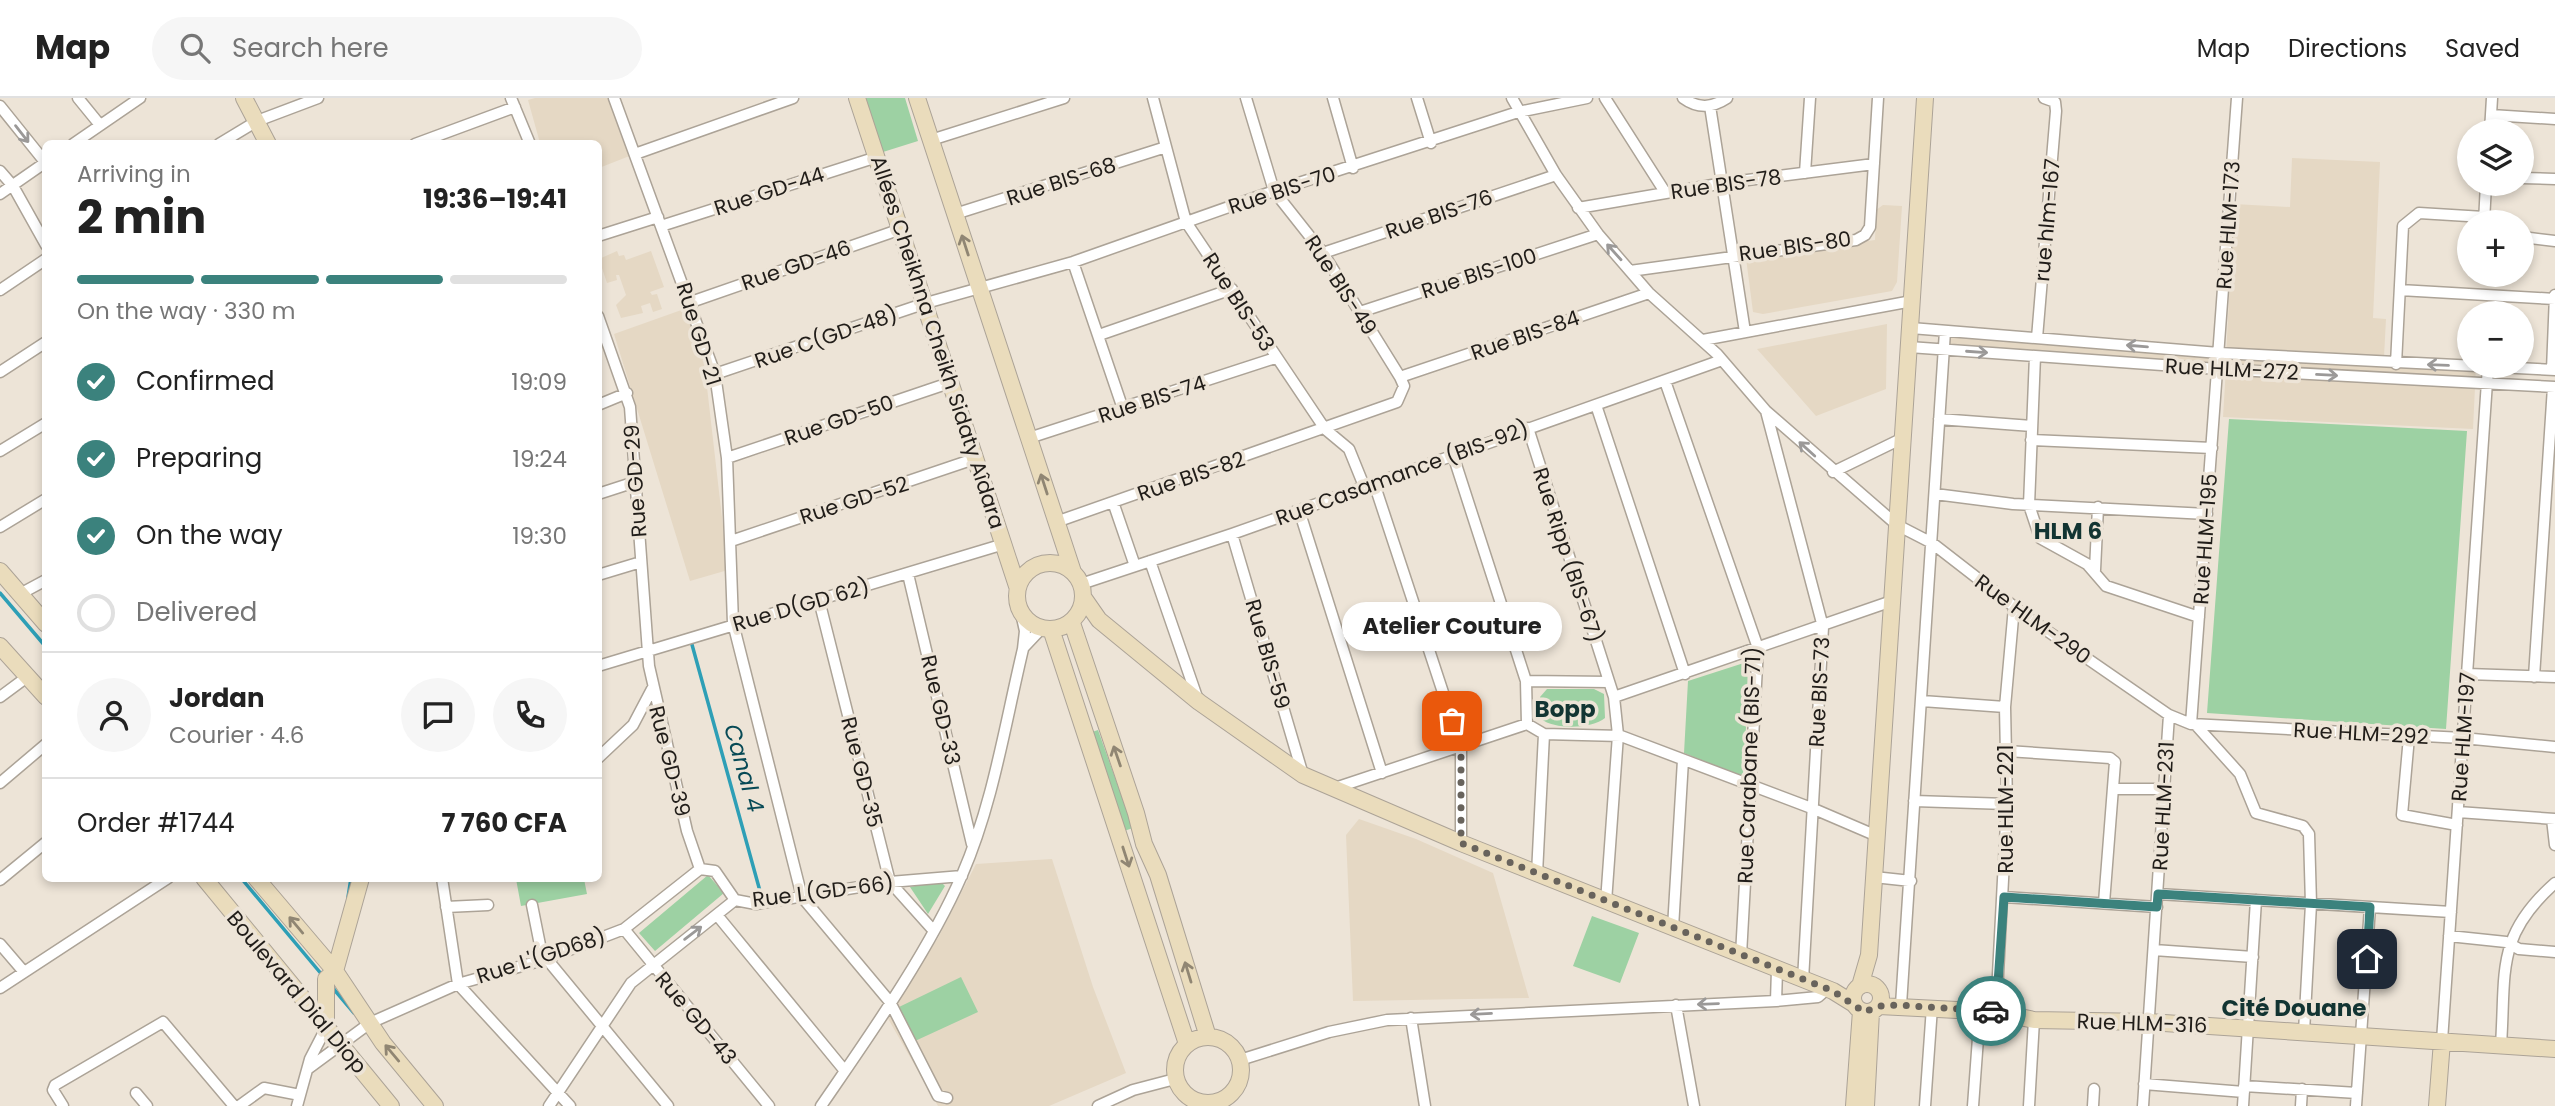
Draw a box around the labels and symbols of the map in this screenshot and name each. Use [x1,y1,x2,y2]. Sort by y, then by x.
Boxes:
one-way arrow [15,124,30,143]
street label: Rue BIS-68 [1003,150,1119,212]
street label: Allées Cheikhna Cheikh Sidaty Aîdara [864,152,1012,532]
street label: rue hlm-167 [2027,157,2067,283]
street label: Rue BIS-70 [1225,159,1339,221]
street label: Rue GD-44 [710,160,828,222]
street label: Rue HLM-173 [2209,160,2247,290]
street label: Rue BIS-78 [1669,162,1783,206]
street label: Rue BIS-76 [1382,182,1496,246]
street label: Rue BIS-80 [1737,224,1853,268]
street label: Rue BIS-49 [1298,230,1384,340]
street label: Rue GD-46 [737,233,855,297]
one-way arrow [958,234,971,256]
street label: Rue BIS-100 [1418,241,1540,305]
one-way arrow [1606,243,1622,261]
street label: Rue BIS-53 [1196,247,1282,357]
street label: Rue GD-21 [670,279,728,389]
street label: Rue C(GD-48) [751,299,901,375]
street label: Rue BIS-84 [1467,303,1583,367]
one-way arrow [2127,339,2149,352]
one-way arrow [1966,346,1988,359]
street label: Rue HLM-272 [2164,351,2300,387]
one-way arrow [2427,359,2450,372]
street label: Rue BIS-74 [1095,368,1209,430]
one-way arrow [2315,368,2338,381]
street label: Rue GD-50 [780,388,898,452]
street label: Rue Casamance (BIS-92) [1271,414,1533,532]
street label: Rue GD-29 [617,424,653,538]
one-way arrow [1799,441,1817,457]
street label: Rue BIS-82 [1133,444,1249,508]
street label: Rue Ripp (BIS-67) [1526,464,1610,646]
street label: Rue GD-52 [796,469,912,531]
street label: Rue HLM-195 [2186,473,2224,605]
one-way arrow [1037,474,1049,496]
district label: HLM 6 [2034,515,2102,547]
street label: Rue HLM-290 [1969,567,2097,671]
street label: Rue D(GD 62) [729,572,873,638]
street label: Rue BIS-59 [1238,596,1298,712]
callout: Atelier Couture [1342,602,1562,651]
street label: Rue BIS-73 [1802,636,1836,748]
street label: Rue Carabane (BIS-71) [1730,646,1768,884]
street label: Rue GD-33 [914,652,968,768]
street label: Rue HLM-197 [2444,671,2482,803]
pin [1422,691,1482,751]
district label: Bopp [1534,693,1596,725]
street label: Rue GD-39 [642,703,698,819]
street label: Rue GD-35 [834,714,890,830]
street label: Rue HLM-292 [2293,715,2429,751]
water label: Canal 4 [716,720,772,816]
street label: Rue HLM-231 [2145,741,2181,871]
one-way arrow [1110,745,1123,767]
street label: Rue HLM-221 [1991,745,2020,873]
one-way arrow [1121,846,1133,868]
street label: Rue L(GD-66) [751,868,895,914]
street label: Boulevard Dial Diop [220,904,374,1080]
one-way arrow [288,916,304,934]
street label: Rue L'(GD68) [473,921,609,991]
one-way arrow [684,926,703,941]
pin [2337,929,2397,989]
one-way arrow [1180,961,1193,983]
street label: Rue GD-43 [649,965,743,1071]
courier [1956,976,2026,1046]
district label: Cité Douane [2222,992,2366,1024]
one-way arrow [1697,997,1720,1010]
street label: Rue HLM-316 [2076,1006,2208,1040]
one-way arrow [1469,1007,1492,1020]
one-way arrow [384,1044,400,1062]

